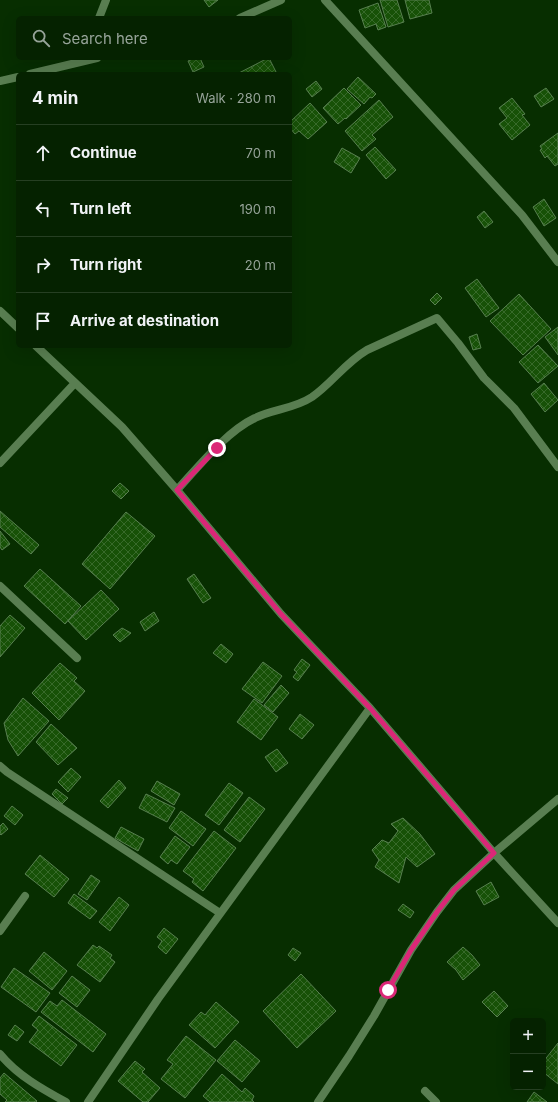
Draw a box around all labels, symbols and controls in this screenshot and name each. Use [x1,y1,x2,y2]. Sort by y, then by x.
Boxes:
search box [16,16,292,60]
icon: search [30,27,52,49]
text: Search here [62,29,148,48]
text: 4 min [32,88,78,108]
text: Walk · 280 m [196,90,276,106]
icon: ahead [32,142,54,164]
text: Continue [70,143,137,162]
text: 70 m [246,145,276,161]
icon: left [32,198,54,220]
text: Turn left [70,199,131,218]
text: 190 m [239,201,276,217]
icon: right [32,254,54,276]
text: Turn right [70,255,142,274]
text: 20 m [245,257,276,273]
icon: arrive [32,310,54,332]
text: Arrive at destination [70,311,219,330]
route end [208,439,226,457]
route start [379,981,397,999]
map controls [510,1018,546,1090]
button: + [510,1018,546,1054]
button: − [510,1054,546,1090]

